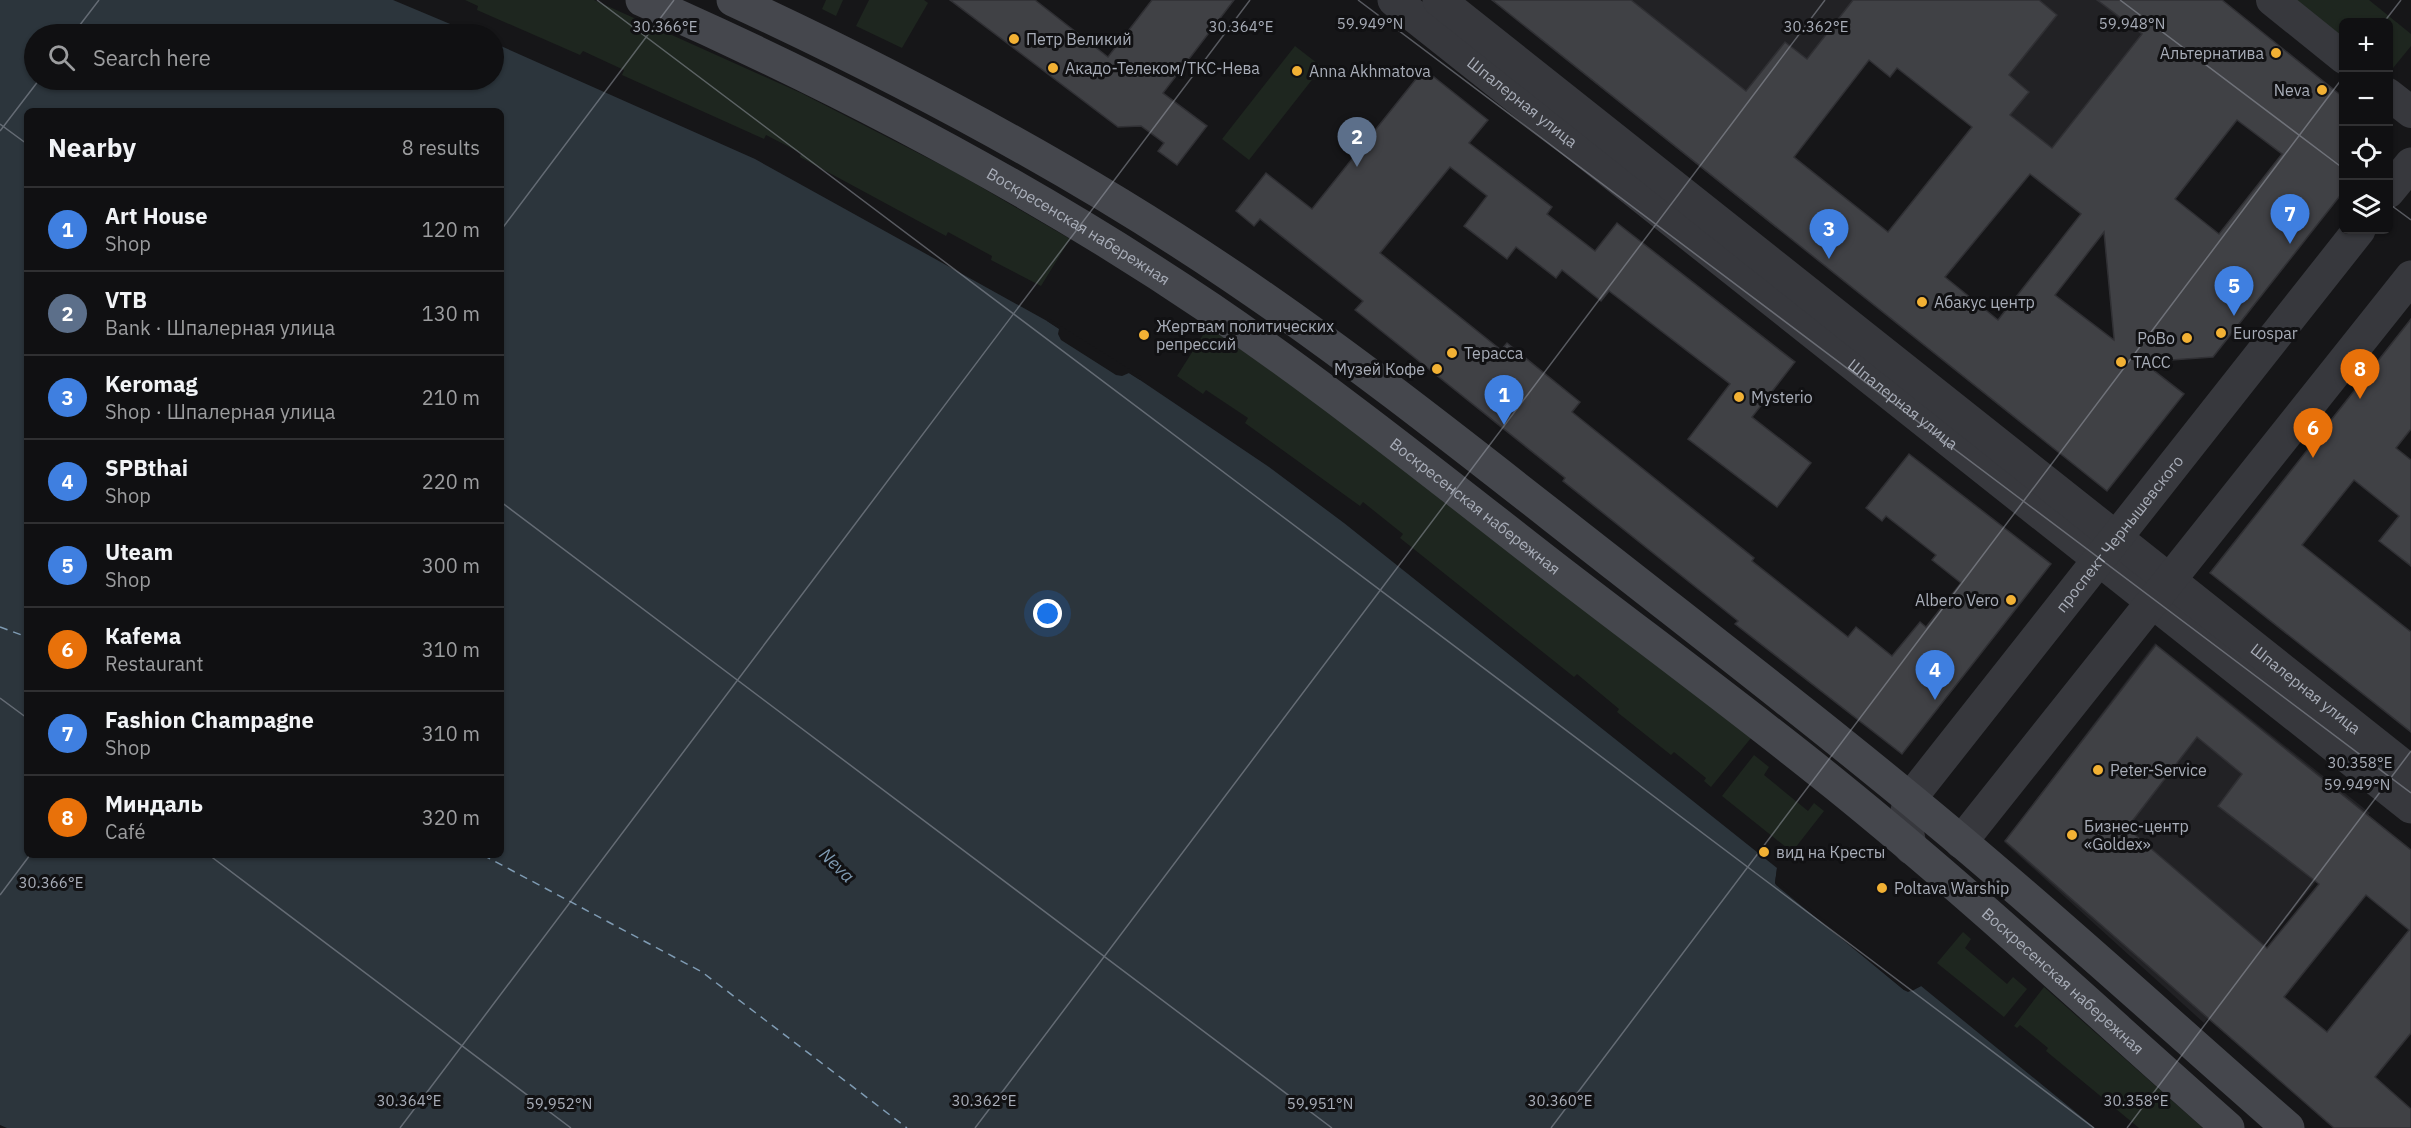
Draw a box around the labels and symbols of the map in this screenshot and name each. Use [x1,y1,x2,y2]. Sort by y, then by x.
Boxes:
text: 59.949°N [1337,14,1403,33]
text: 59.948°N [2099,14,2165,33]
text: 30.366°E [633,17,697,36]
text: 30.364°E [1209,17,1273,36]
text: 30.362°E [1784,17,1848,36]
place label: Петр Великий [1026,29,1132,49]
marker: Петр Великий [1007,32,1021,46]
place label: Альтернатива [2160,43,2264,63]
marker: Альтернатива [2269,46,2283,60]
street label: Шпалерная улица [1463,52,1582,152]
place label: Акадо-Телеком/ТКС-Нева [1065,58,1260,78]
marker: Акадо-Телеком/ТКС-Нева [1046,61,1060,75]
place label: Anna Akhmatova [1309,61,1431,81]
marker: Anna Akhmatova [1290,64,1304,78]
place label: Neva [2274,80,2310,100]
marker: Neva [2315,83,2329,97]
pin: 2 [1338,118,1376,167]
street label: Воскресенская набережная [983,163,1174,289]
pin: 7 [2270,194,2310,244]
pin: 3 [1810,210,1848,259]
pin: 5 [2214,266,2254,316]
place label: Абакус центр [1934,292,2035,312]
marker: Абакус центр [1915,295,1929,309]
place label: Жертвам политических репрессий [1156,316,1334,354]
place label: Eurospar [2233,323,2298,343]
marker: Eurospar [2214,326,2228,340]
marker: Жертвам политических репрессий [1137,328,1151,342]
place label: PoBo [2137,328,2175,348]
marker: PoBo [2180,331,2194,345]
place label: Терасса [1464,343,1524,363]
marker: Терасса [1445,346,1459,360]
pin: 8 [2340,350,2380,399]
place label: ТАСС [2133,352,2171,372]
street label: Шпалерная улица [1844,354,1963,454]
marker: ТАСС [2114,355,2128,369]
place label: Музей Кофе [1334,359,1425,379]
marker: Музей Кофе [1430,362,1444,376]
pin: 1 [1484,376,1524,425]
place label: Mysterio [1751,387,1813,407]
marker: Mysterio [1732,390,1746,404]
pin: 6 [2294,408,2332,458]
street label: Воскресенская набережная [1386,433,1565,579]
street label: проспект Чернышевского [2051,451,2188,616]
place label: Albero Vero [1915,590,1999,610]
marker: Albero Vero [2004,593,2018,607]
your location [1033,599,1062,628]
street label: Шпалерная улица [2247,639,2365,739]
pin: 4 [1916,650,1954,700]
text: 30.358°E [2328,753,2392,772]
place label: Peter-Service [2110,760,2207,780]
marker: Peter-Service [2091,763,2105,777]
text: 59.949°N [2324,775,2390,794]
place label: Бизнес-центр «Goldex» [2084,816,2189,854]
marker: Бизнес-центр «Goldex» [2065,828,2079,842]
place label: вид на Кресты [1776,842,1885,862]
water label: Neva [814,843,860,887]
marker: вид на Кресты [1757,845,1771,859]
text: 30.366°E [19,873,83,892]
place label: Poltava Warship [1894,878,2009,898]
marker: Poltava Warship [1875,881,1889,895]
street label: Воскресенская набережная [1978,903,2148,1058]
text: 30.364°E [377,1091,441,1110]
text: 30.362°E [952,1091,1016,1110]
text: 30.360°E [1528,1091,1592,1110]
text: 30.358°E [2104,1091,2168,1110]
text: 59.952°N [526,1094,592,1113]
text: 59.951°N [1287,1094,1353,1113]

